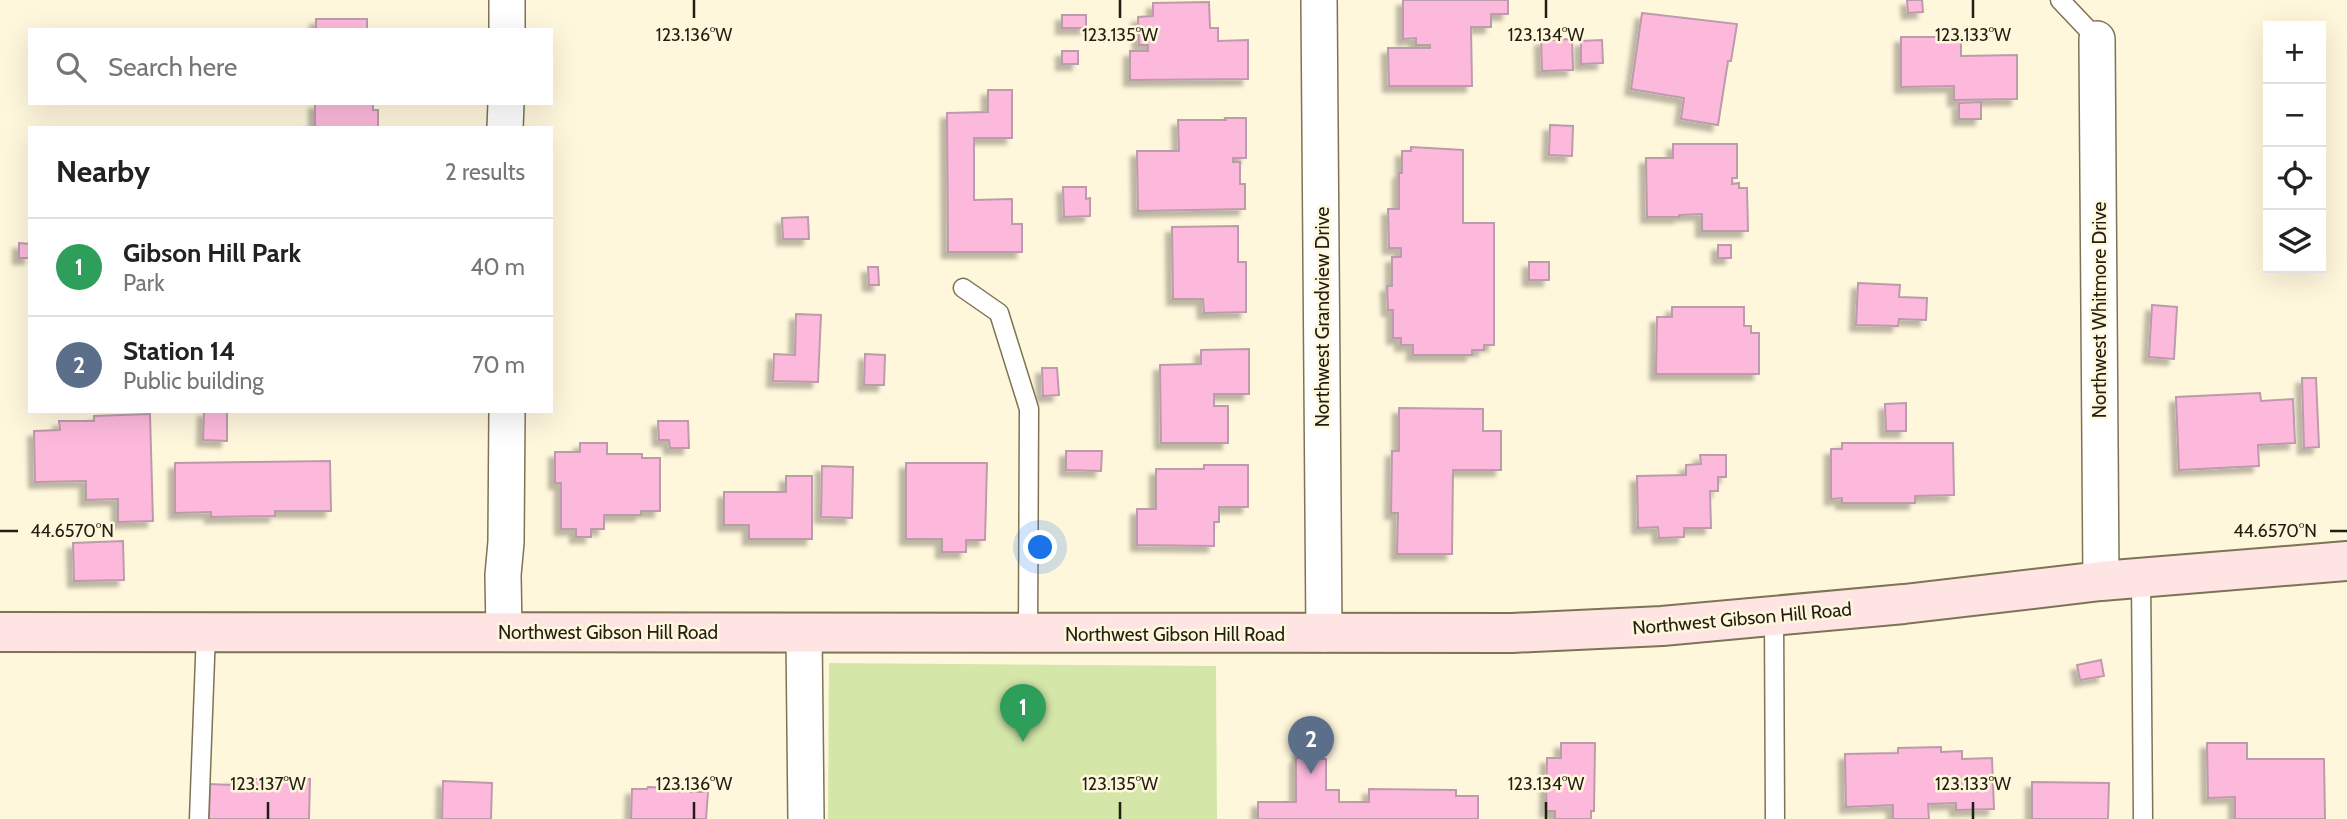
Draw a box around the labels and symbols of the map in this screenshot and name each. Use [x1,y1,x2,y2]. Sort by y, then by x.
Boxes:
text: 123.136°W [656,24,732,46]
text: 123.135°W [1082,24,1158,46]
text: 123.134°W [1508,24,1584,46]
text: 123.133°W [1935,24,2011,46]
street label: Northwest Whitmore Drive [2088,202,2111,418]
street label: Northwest Grandview Drive [1311,206,1334,427]
text: 44.6570°N [30,520,114,542]
text: 44.6570°N [2233,520,2317,542]
your location [1023,530,1057,564]
street label: Northwest Gibson Hill Road [1631,597,1853,640]
street label: Northwest Gibson Hill Road [498,621,718,644]
street label: Northwest Gibson Hill Road [1065,623,1285,646]
pin: 1 [1000,684,1046,742]
pin: 2 [1288,716,1334,774]
text: 123.137°W [230,773,306,795]
text: 123.136°W [656,773,732,795]
text: 123.135°W [1082,773,1158,795]
text: 123.134°W [1508,773,1584,795]
text: 123.133°W [1935,773,2011,795]

